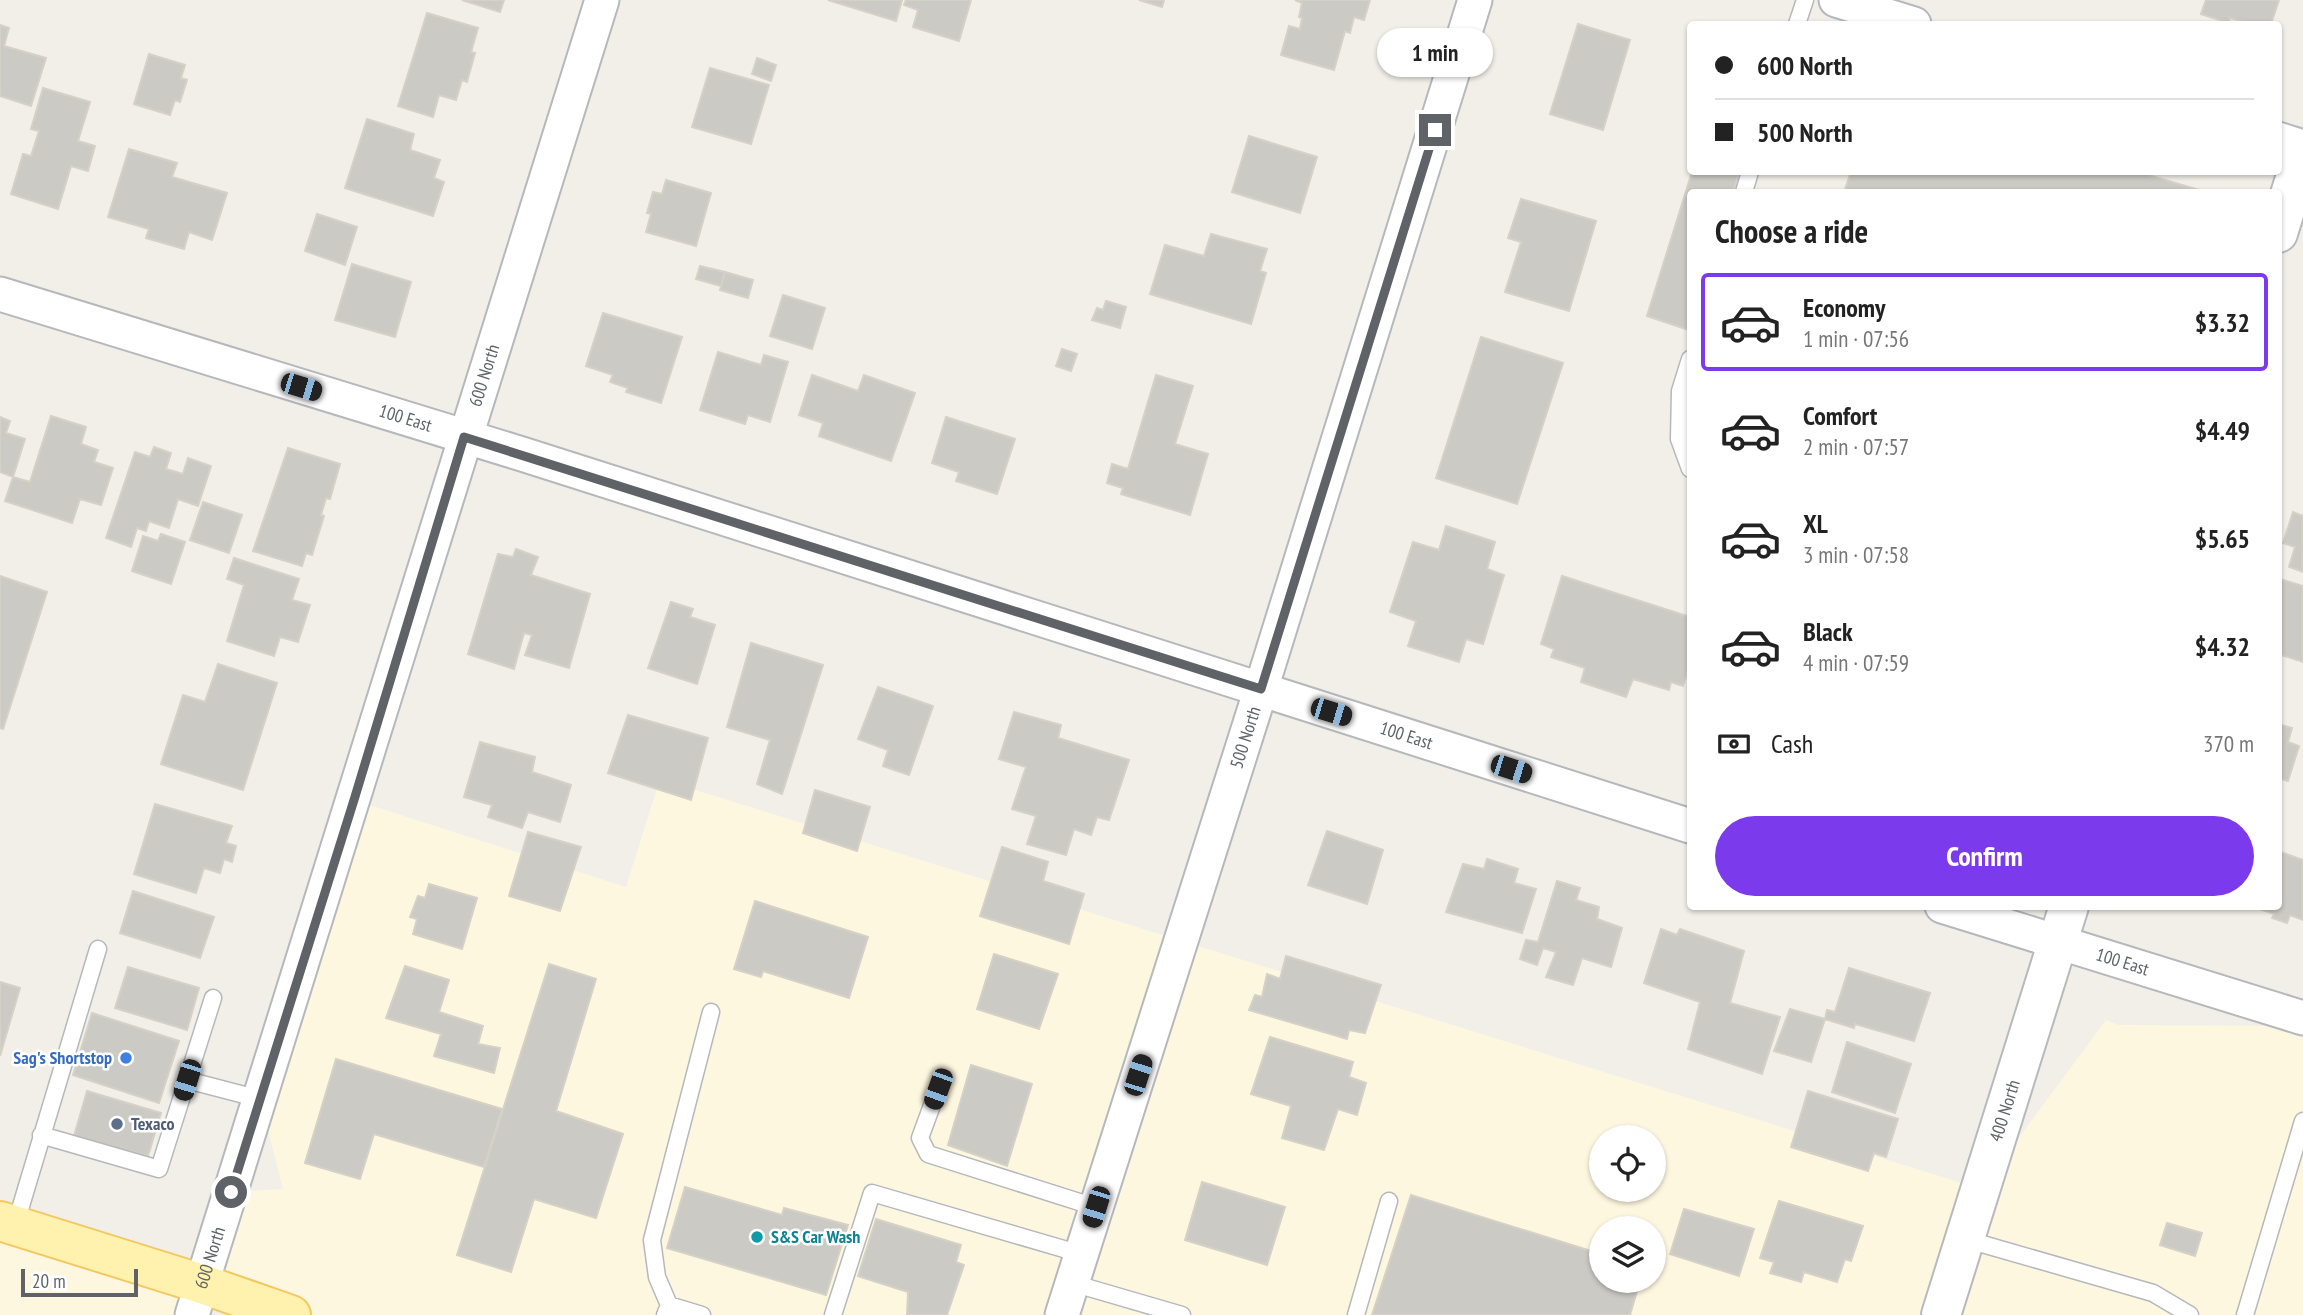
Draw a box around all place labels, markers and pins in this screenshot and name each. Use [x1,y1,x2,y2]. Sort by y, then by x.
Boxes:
place label: Sag's Shortstop [13,1046,112,1069]
marker: Sag's Shortstop [118,1050,134,1066]
place label: Texaco [131,1112,174,1135]
marker: Texaco [109,1116,125,1132]
place label: S&S Car Wash [771,1225,860,1248]
marker: S&S Car Wash [749,1229,765,1245]

